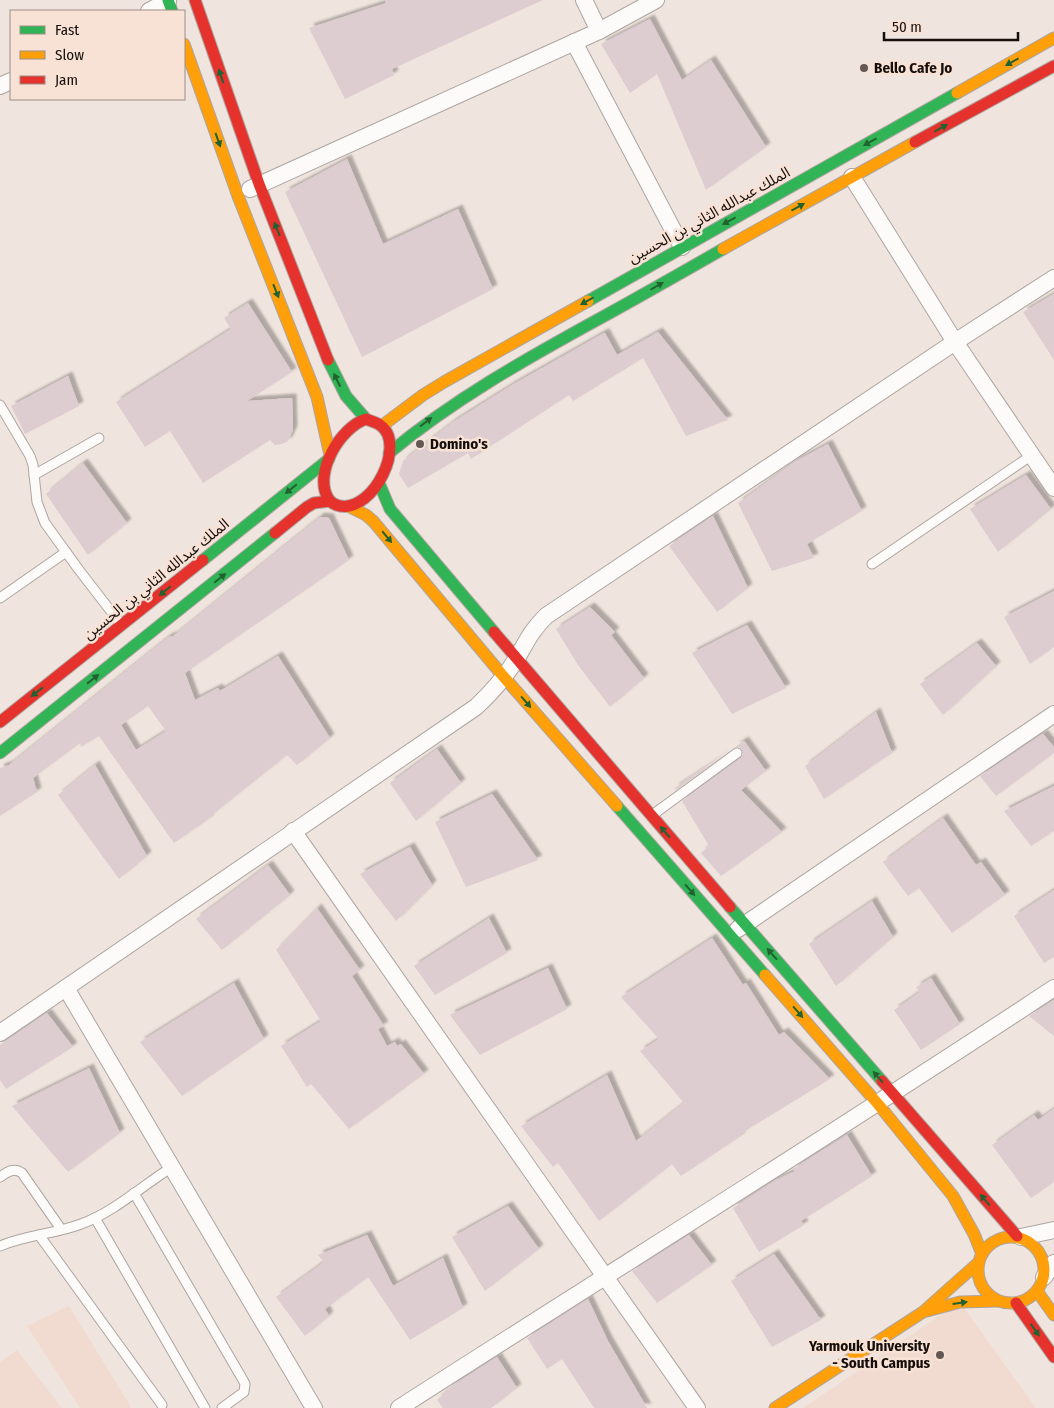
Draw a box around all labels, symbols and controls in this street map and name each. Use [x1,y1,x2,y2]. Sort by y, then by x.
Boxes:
legend [10,10,185,100]
scale bar [884,10,1018,42]
text: 50 m [892,18,922,36]
text: Fast [55,21,79,39]
text: Slow [55,46,84,64]
one-way arrow [1005,57,1018,66]
place label: Bello Cafe Jo [874,59,952,77]
marker: Bello Cafe Jo [858,62,870,74]
one-way arrow [217,69,224,84]
text: Jam [55,71,78,89]
one-way arrow [933,124,948,132]
one-way arrow [215,132,222,147]
one-way arrow [863,137,877,146]
street label: الملك عبدالله الثاني بن الحسين [625,163,794,269]
one-way arrow [792,202,805,211]
one-way arrow [722,217,735,226]
one-way arrow [272,222,280,236]
one-way arrow [650,282,663,291]
one-way arrow [272,284,280,299]
one-way arrow [580,297,594,305]
one-way arrow [333,373,341,387]
one-way arrow [419,417,433,427]
place label: Domino's [430,435,488,453]
marker: Domino's [414,438,426,450]
one-way arrow [285,484,298,495]
street label: الملك عبدالله الثاني بن الحسين [79,515,234,645]
one-way arrow [381,531,392,544]
one-way arrow [213,572,226,583]
one-way arrow [158,586,171,597]
one-way arrow [86,674,99,685]
one-way arrow [31,687,44,698]
one-way arrow [520,695,531,708]
one-way arrow [659,826,671,838]
one-way arrow [685,883,696,896]
one-way arrow [767,948,778,960]
one-way arrow [792,1005,803,1018]
one-way arrow [872,1071,883,1084]
one-way arrow [979,1193,990,1206]
one-way arrow [953,1298,969,1306]
one-way arrow [1030,1323,1040,1337]
place label: Yarmouk University - South Campus [808,1337,931,1372]
marker: Yarmouk University - South Campus [934,1349,946,1361]

